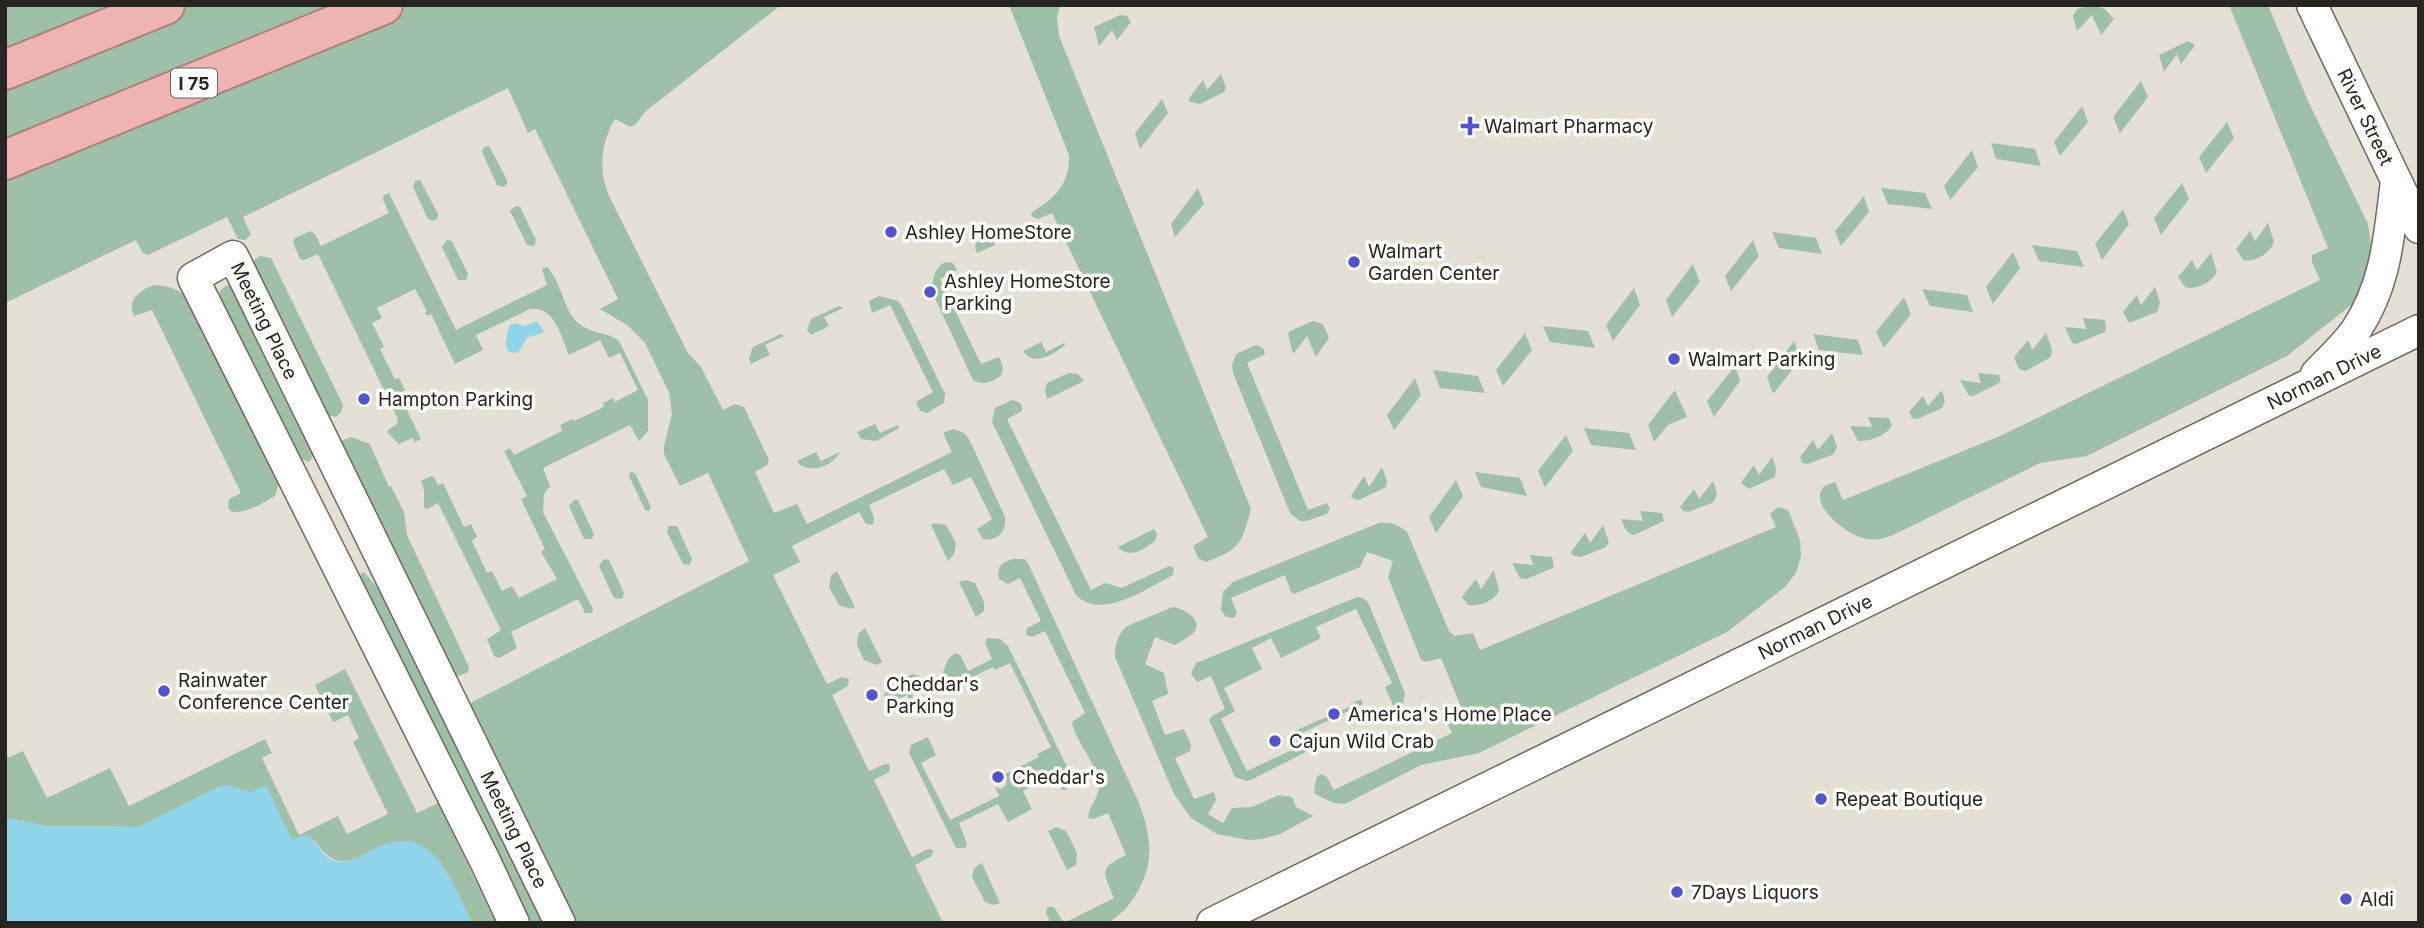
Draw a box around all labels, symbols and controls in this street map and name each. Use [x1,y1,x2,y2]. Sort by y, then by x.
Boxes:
street label: River Street [2333,65,2399,169]
road number: I 75 [171,68,217,98]
place label: Walmart Pharmacy [1484,115,1654,138]
marker: Walmart Pharmacy [1462,118,1478,134]
place label: Ashley HomeStore [905,221,1071,244]
marker: Ashley HomeStore [883,224,899,240]
place label: Walmart Garden Center [1368,240,1499,285]
marker: Walmart Garden Center [1346,254,1362,270]
street label: Meeting Place [226,258,303,383]
place label: Ashley HomeStore Parking [944,270,1110,315]
marker: Ashley HomeStore Parking [922,284,938,300]
street label: Norman Drive [2263,339,2385,414]
place label: Walmart Parking [1688,348,1836,371]
marker: Walmart Parking [1666,351,1682,367]
place label: Hampton Parking [378,388,533,411]
marker: Hampton Parking [356,391,372,407]
street label: Norman Drive [1754,589,1876,664]
place label: Rainwater Conference Center [178,669,349,714]
place label: Cheddar's Parking [886,673,979,718]
marker: Rainwater Conference Center [156,683,172,699]
marker: Cheddar's Parking [864,687,880,703]
place label: America's Home Place [1348,703,1552,726]
marker: America's Home Place [1326,706,1342,722]
place label: Cajun Wild Crab [1289,730,1434,753]
marker: Cajun Wild Crab [1267,733,1283,749]
place label: Cheddar's [1012,766,1105,789]
street label: Meeting Place [476,767,553,892]
marker: Cheddar's [990,769,1006,785]
place label: Repeat Boutique [1835,788,1983,811]
marker: Repeat Boutique [1813,791,1829,807]
place label: 7Days Liquors [1691,881,1819,904]
marker: 7Days Liquors [1669,884,1685,900]
place label: Aldi [2360,888,2394,911]
marker: Aldi [2338,891,2354,907]

